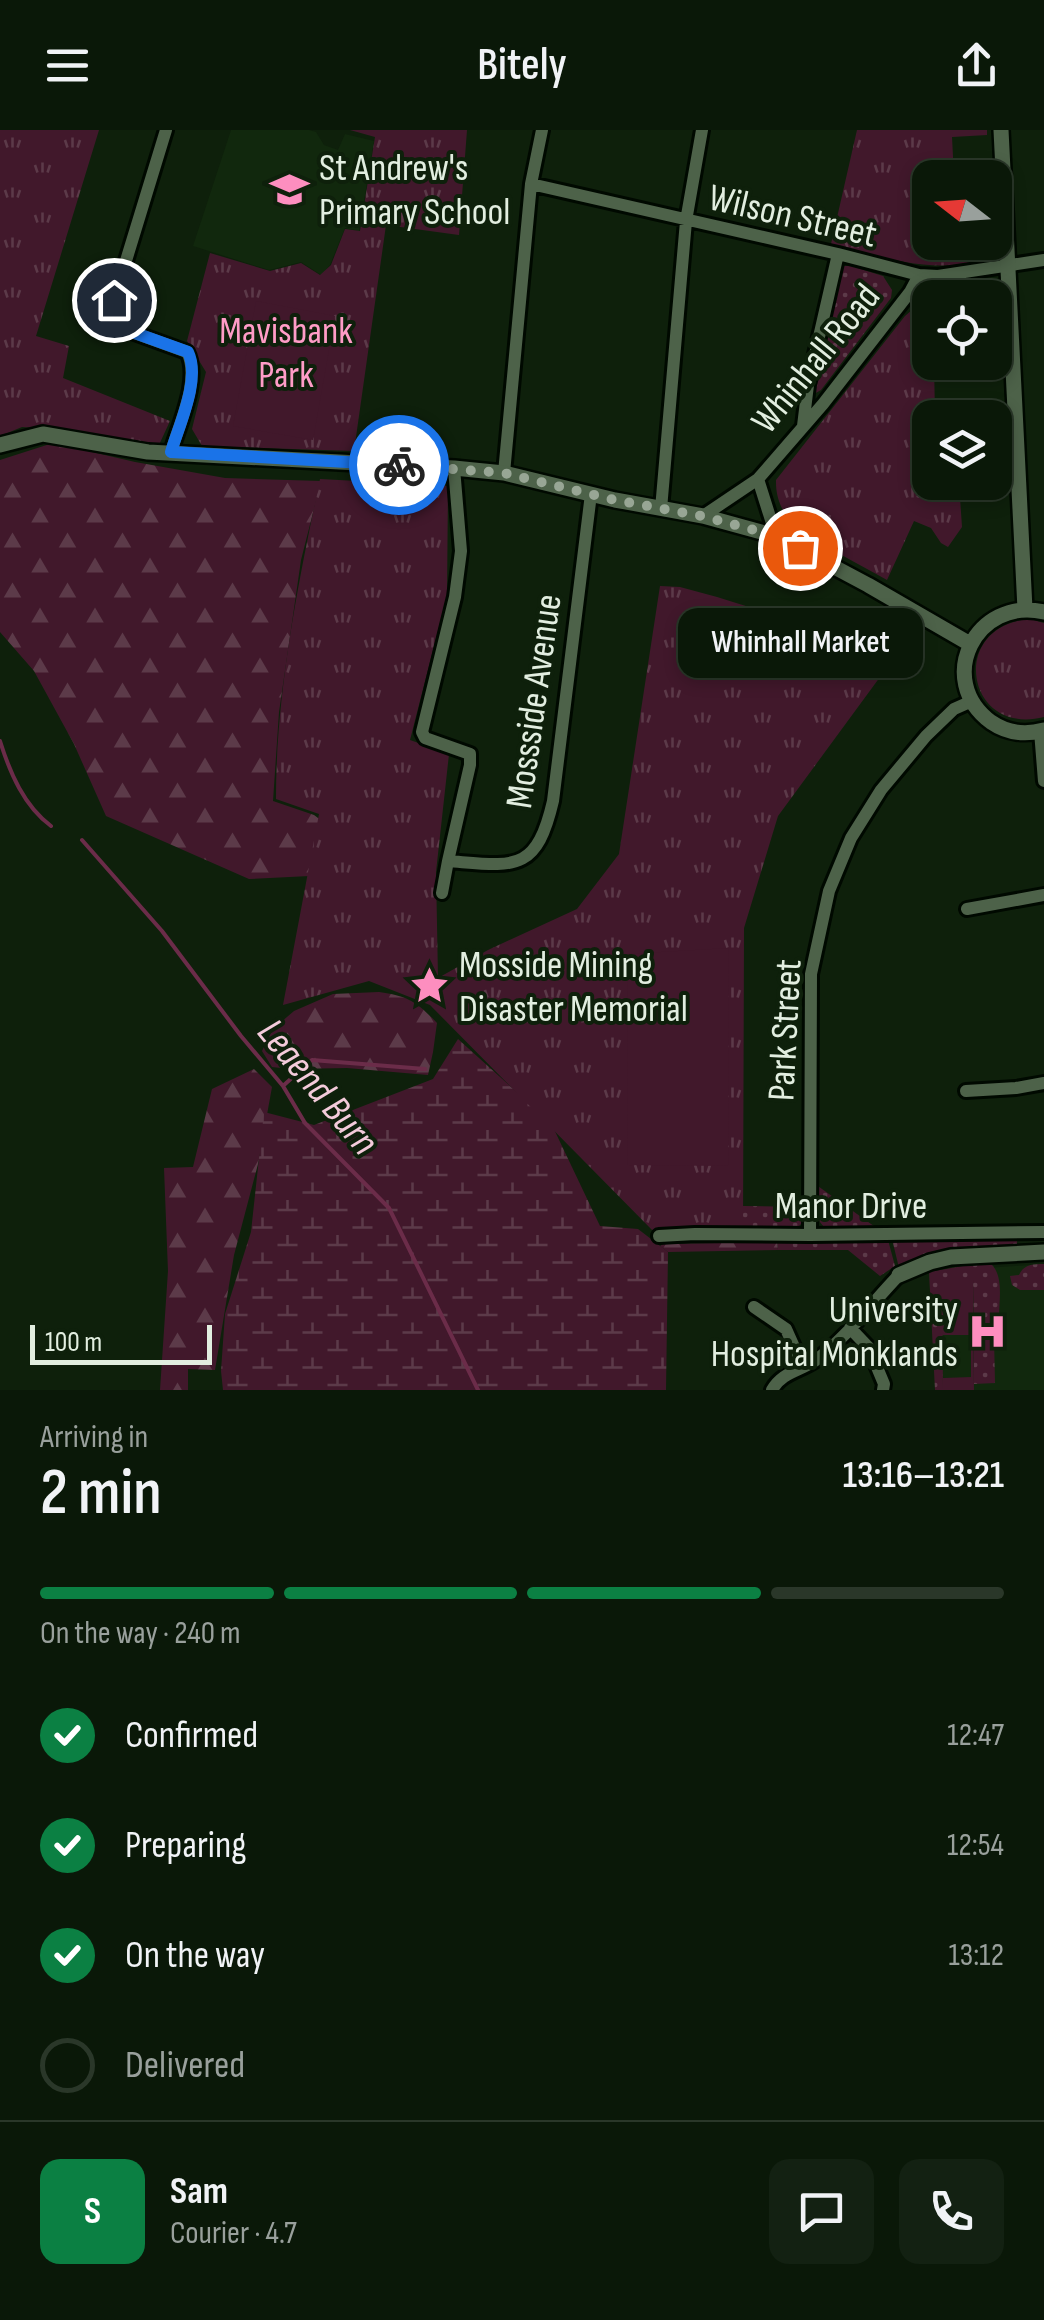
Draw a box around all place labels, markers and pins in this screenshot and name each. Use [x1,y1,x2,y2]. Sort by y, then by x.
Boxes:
place label: St Andrew's Primary School [319,146,510,235]
school or university icon: St Andrew's Primary School [268,168,310,210]
pin [72,258,157,343]
pin [758,506,843,591]
callout: Whinhall Market [678,608,922,678]
place label: Mosside Mining Disaster Memorial [459,943,688,1032]
place icon: Mosside Mining Disaster Memorial [408,965,450,1007]
place label: University Hospital Monklands [711,1288,958,1377]
hospital icon: University Hospital Monklands [967,1310,1009,1352]

